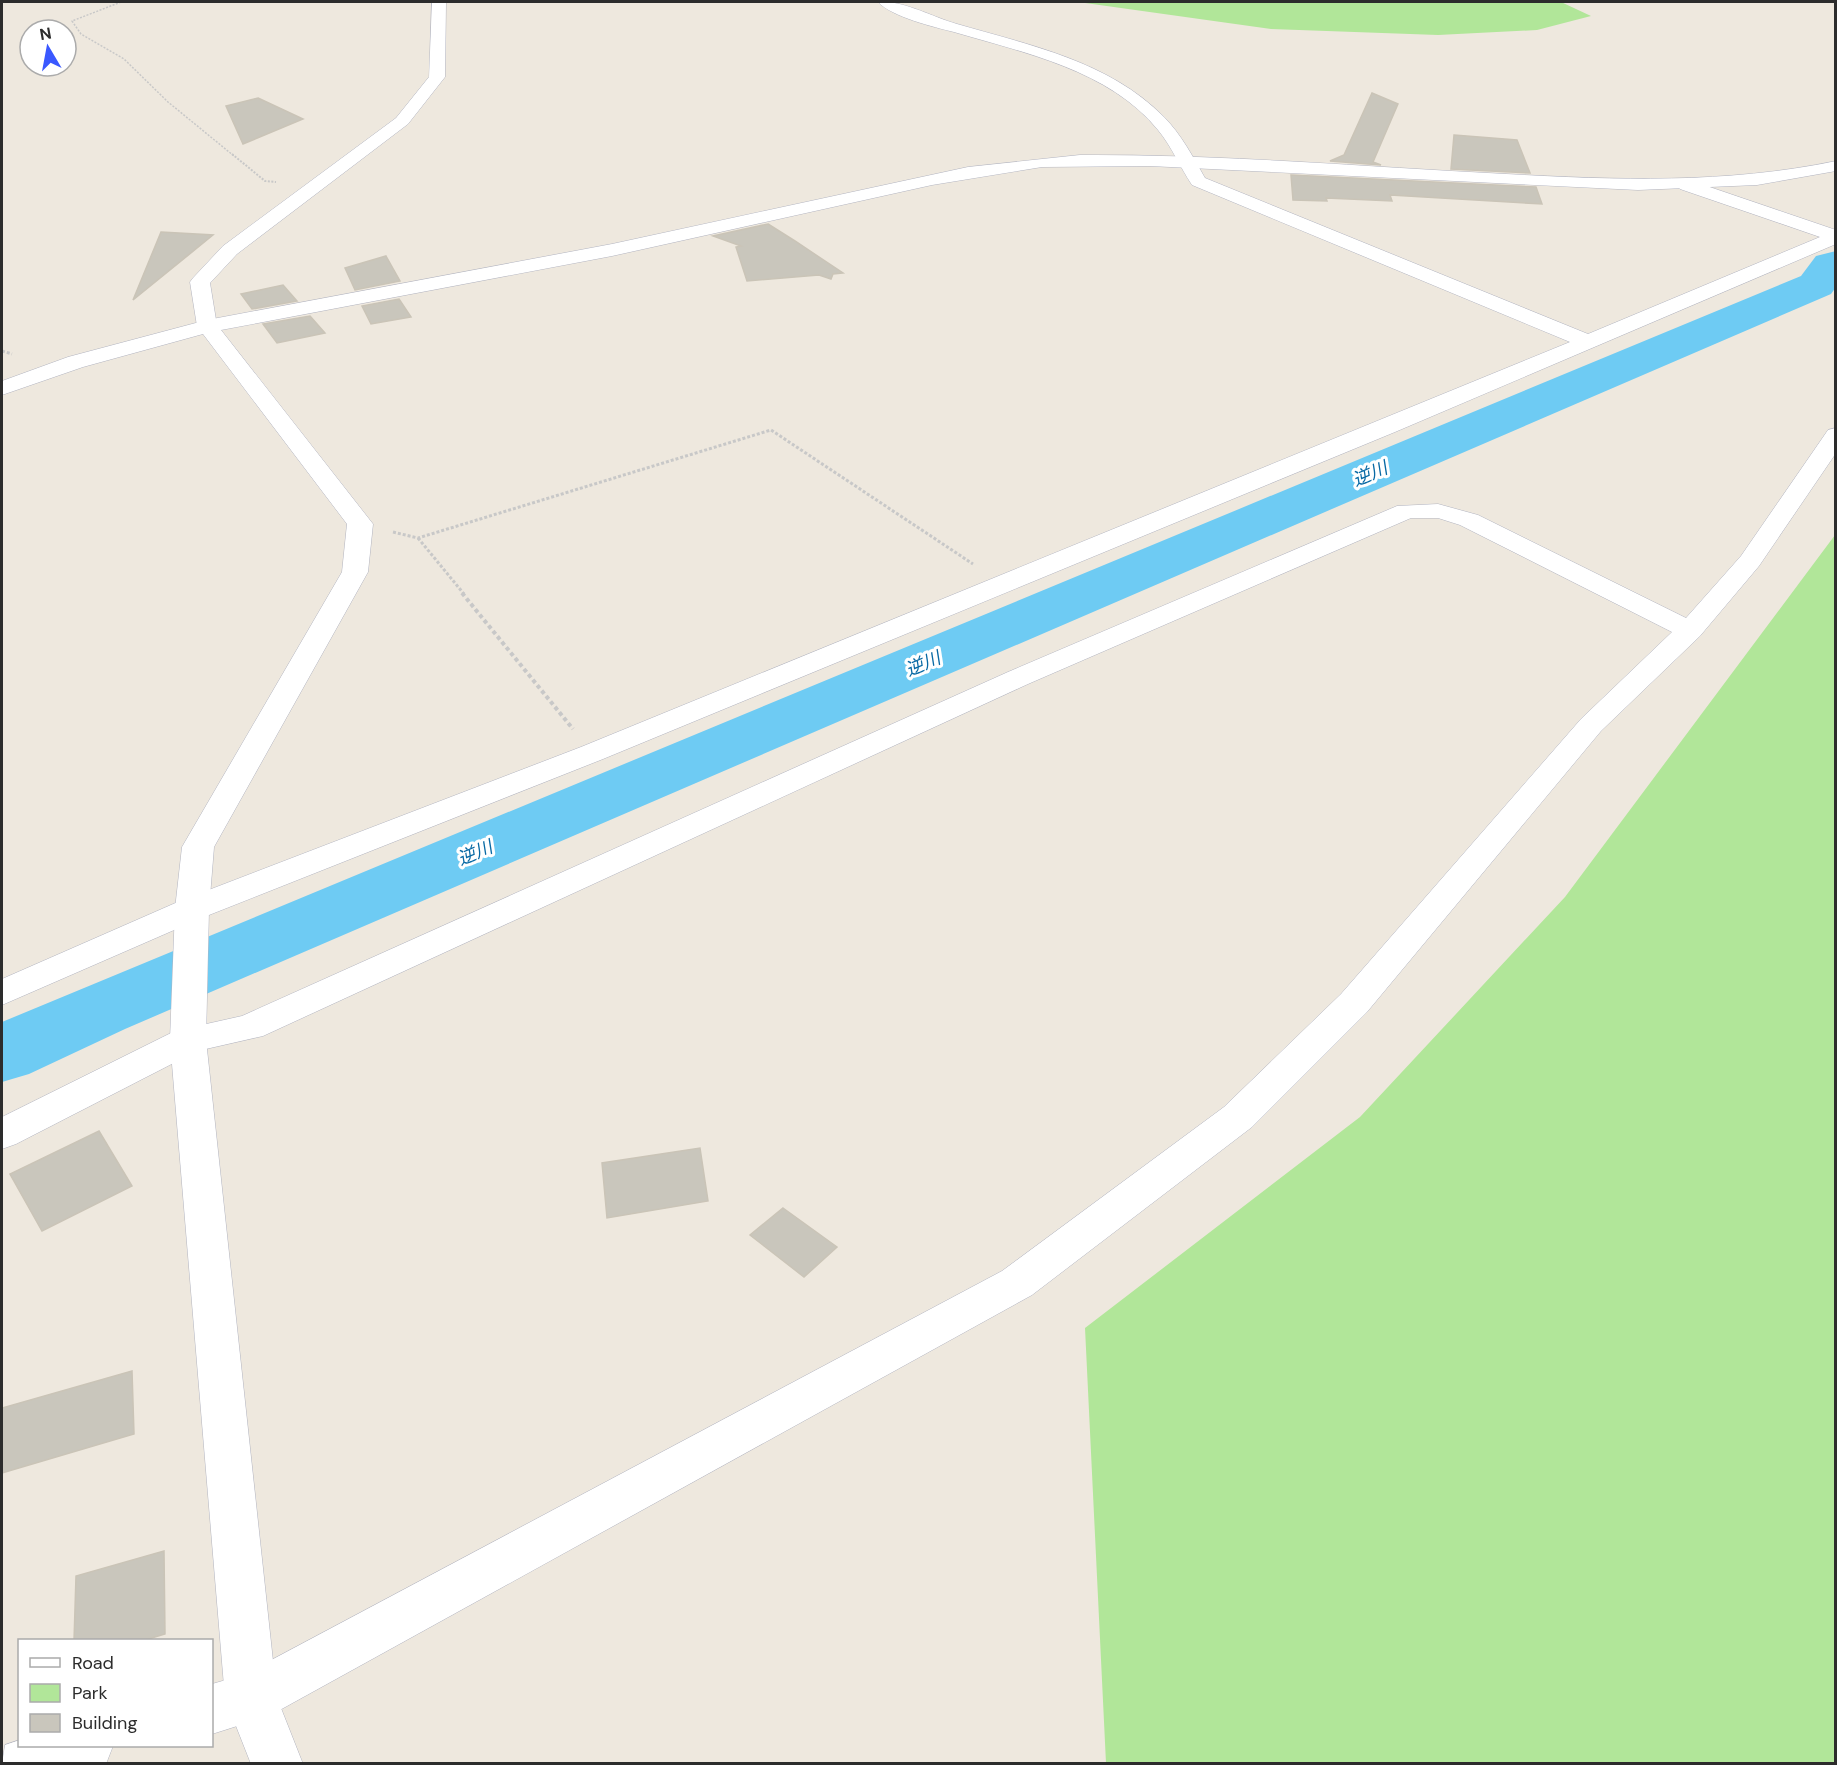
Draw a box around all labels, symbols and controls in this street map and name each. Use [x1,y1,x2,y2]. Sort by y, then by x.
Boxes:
north arrow [18,18,78,78]
text: N [38,22,53,45]
water label: 逆川 [1349,455,1393,492]
water label: 逆川 [902,645,946,682]
water label: 逆川 [454,834,498,871]
legend [18,1639,213,1747]
text: Road [72,1651,114,1675]
text: Park [72,1681,108,1705]
text: Building [72,1711,137,1735]

